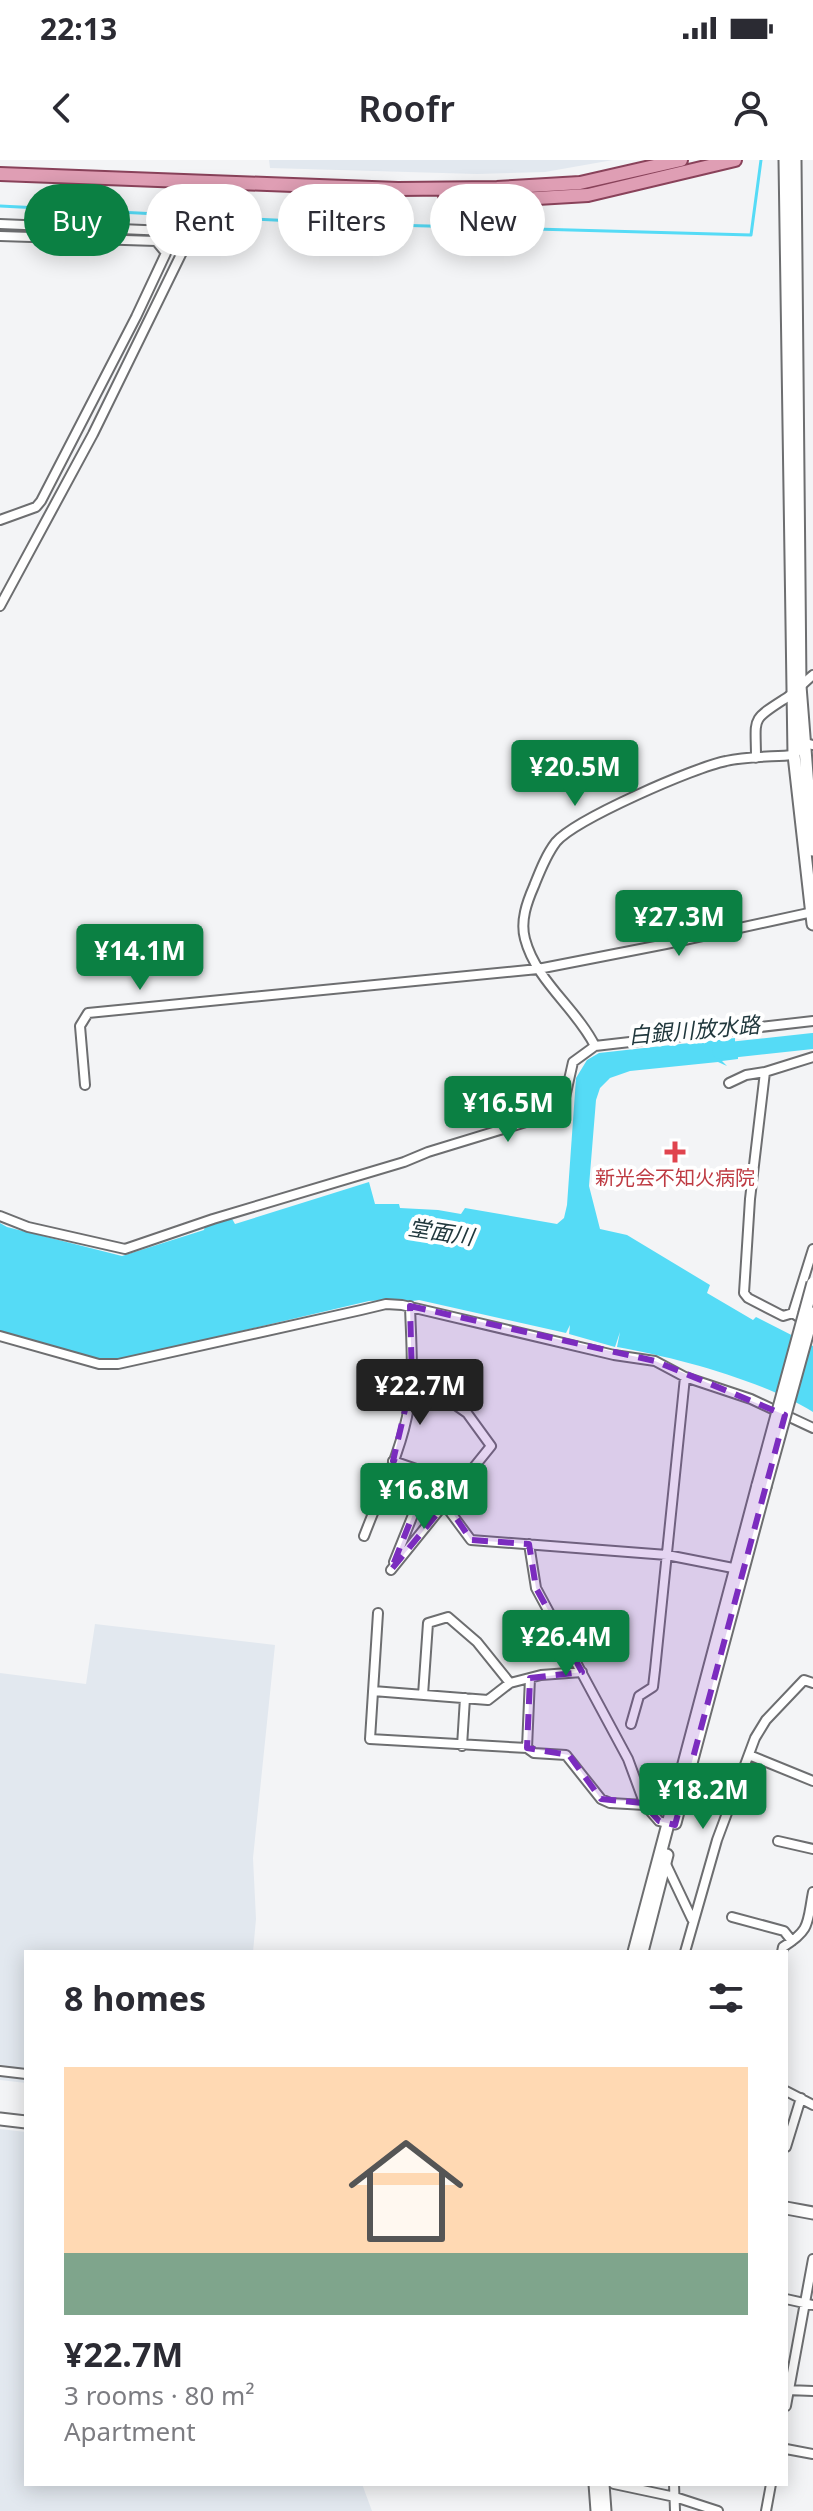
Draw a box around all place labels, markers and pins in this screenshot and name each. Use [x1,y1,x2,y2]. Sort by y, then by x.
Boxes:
pin: ¥20.5M [510,740,640,808]
pin: ¥27.3M [614,890,744,958]
pin: ¥14.1M [75,924,205,992]
pin: ¥16.5M [443,1076,573,1144]
marker: 新光会不知火病院 [664,1141,686,1163]
place label: 新光会不知火病院 [595,1164,755,1191]
pin: ¥22.7M [355,1359,485,1427]
pin: ¥16.8M [359,1463,489,1531]
pin: ¥26.4M [501,1610,631,1678]
pin: ¥18.2M [638,1763,768,1831]

